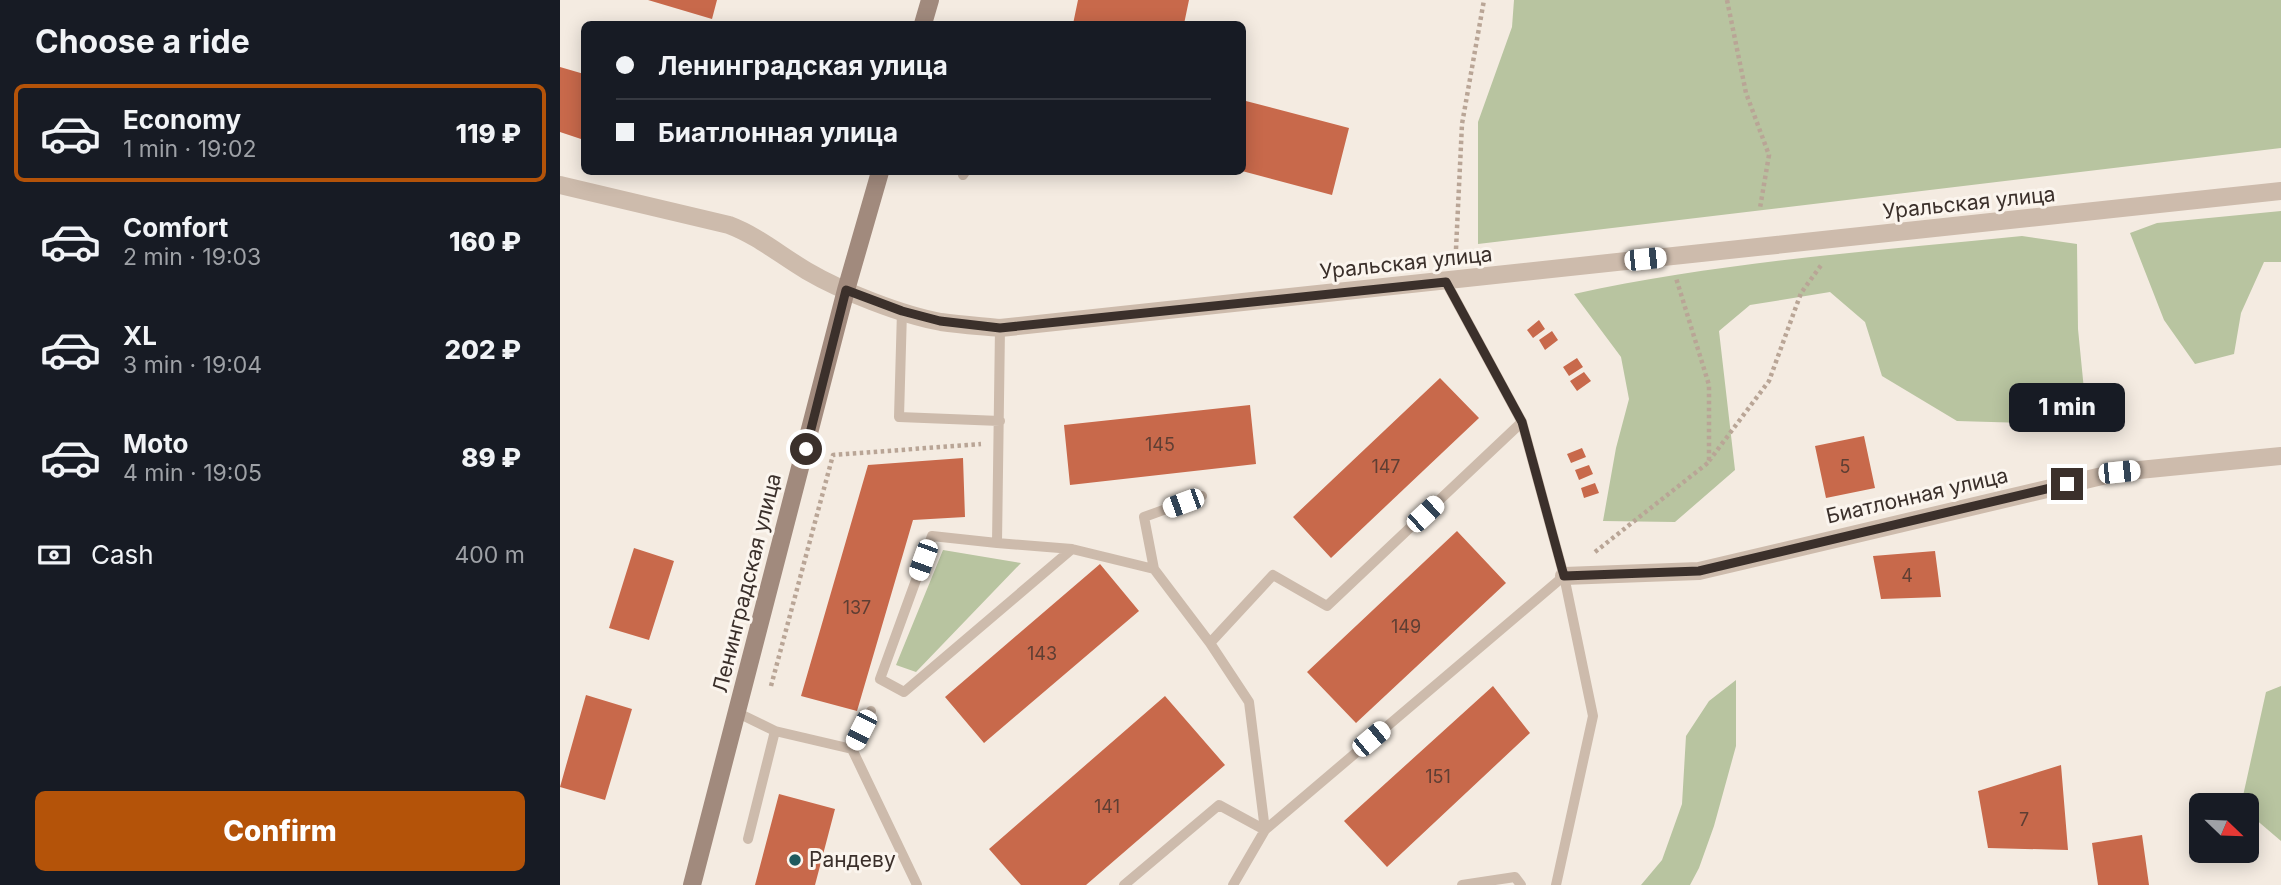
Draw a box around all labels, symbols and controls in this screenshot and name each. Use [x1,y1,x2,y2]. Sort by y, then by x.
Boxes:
text: Choose a ride [35,22,250,61]
text: Ленинградская улица [658,50,948,81]
icon: car [39,102,102,165]
text: Economy [123,104,241,135]
text: Биатлонная улица [658,117,898,148]
text: 119 ₽ [455,118,521,149]
text: 1 min · 19:02 [123,135,256,163]
street label: Уральская улица [1881,181,2056,224]
icon: car [39,210,102,273]
text: Comfort [123,212,228,243]
text: 160 ₽ [449,226,521,257]
street label: Уральская улица [1318,241,1493,284]
text: 2 min · 19:03 [123,243,261,271]
car [1624,246,1667,272]
icon: car [39,318,102,381]
text: XL [123,320,157,351]
text: 202 ₽ [444,334,521,365]
text: 3 min · 19:04 [123,351,262,379]
callout: 1 min [2009,382,2125,432]
text: 1 min [2038,393,2096,421]
icon: car [39,426,102,489]
text: Moto [123,428,188,459]
route start [790,433,822,465]
house number: 145 [1145,434,1175,455]
text: 89 ₽ [461,442,521,473]
house number: 147 [1371,456,1401,477]
house number: 5 [1840,456,1850,477]
text: 4 min · 19:05 [123,459,262,487]
car [2098,459,2141,485]
street label: Биатлонная улица [1823,462,2010,529]
route end [2051,468,2083,500]
street label: Ленинградская улица [707,471,786,695]
car [1160,486,1207,520]
car [1403,492,1448,536]
icon: cash [35,536,73,574]
car [906,537,941,583]
text: Cash [91,539,154,570]
text: 400 m [455,541,525,569]
house number: 4 [1901,565,1913,586]
house number: 137 [843,597,871,618]
house number: 149 [1391,616,1421,637]
house number: 143 [1027,643,1057,664]
car [843,707,880,753]
car [1349,717,1394,761]
house number: 151 [1425,766,1451,787]
button: Confirm [35,791,525,871]
north arrow [2189,793,2259,863]
map controls [2189,793,2259,863]
house number: 141 [1094,796,1120,817]
house number: 7 [2019,809,2029,830]
place label: Рандеву [809,847,896,872]
marker: Рандеву [787,852,803,868]

